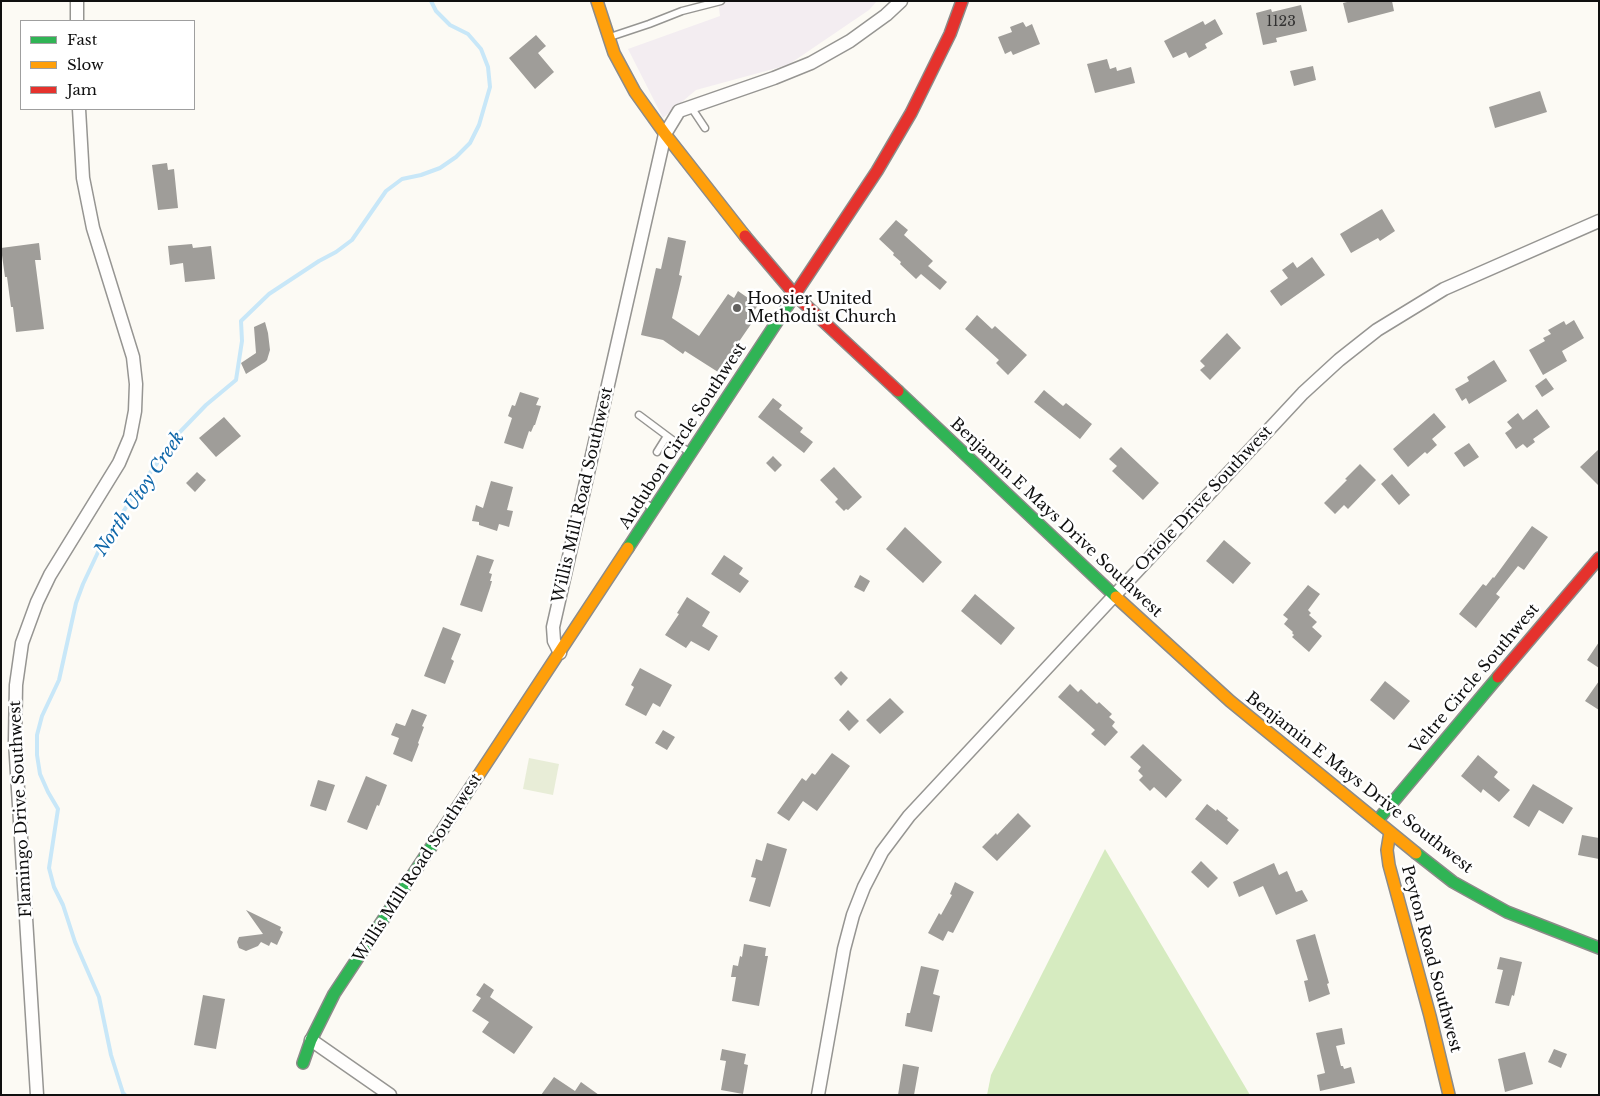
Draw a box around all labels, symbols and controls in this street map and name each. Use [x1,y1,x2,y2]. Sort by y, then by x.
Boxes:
house number: 1123 [1266,14,1296,30]
legend [20,20,195,110]
text: Fast [67,30,97,49]
text: Slow [67,55,104,74]
text: Jam [67,80,97,99]
place label: Hoosier United Methodist Church [747,289,896,327]
marker: Hoosier United Methodist Church [731,302,743,314]
street label: Audubon Circle Southwest [616,339,750,533]
street label: Willis Mill Road Southwest [549,385,617,605]
street label: Benjamin E Mays Drive Southwest [946,415,1166,621]
street label: Oriole Drive Southwest [1131,422,1277,576]
water label: North Utoy Creek [91,428,189,560]
street label: Veltre Circle Southwest [1407,600,1543,758]
street label: Benjamin E Mays Drive Southwest [1242,688,1476,878]
street label: Flamingo Drive Southwest [6,700,36,918]
street label: Willis Mill Road Southwest [350,770,486,966]
street label: Peyton Road Southwest [1397,863,1465,1055]

